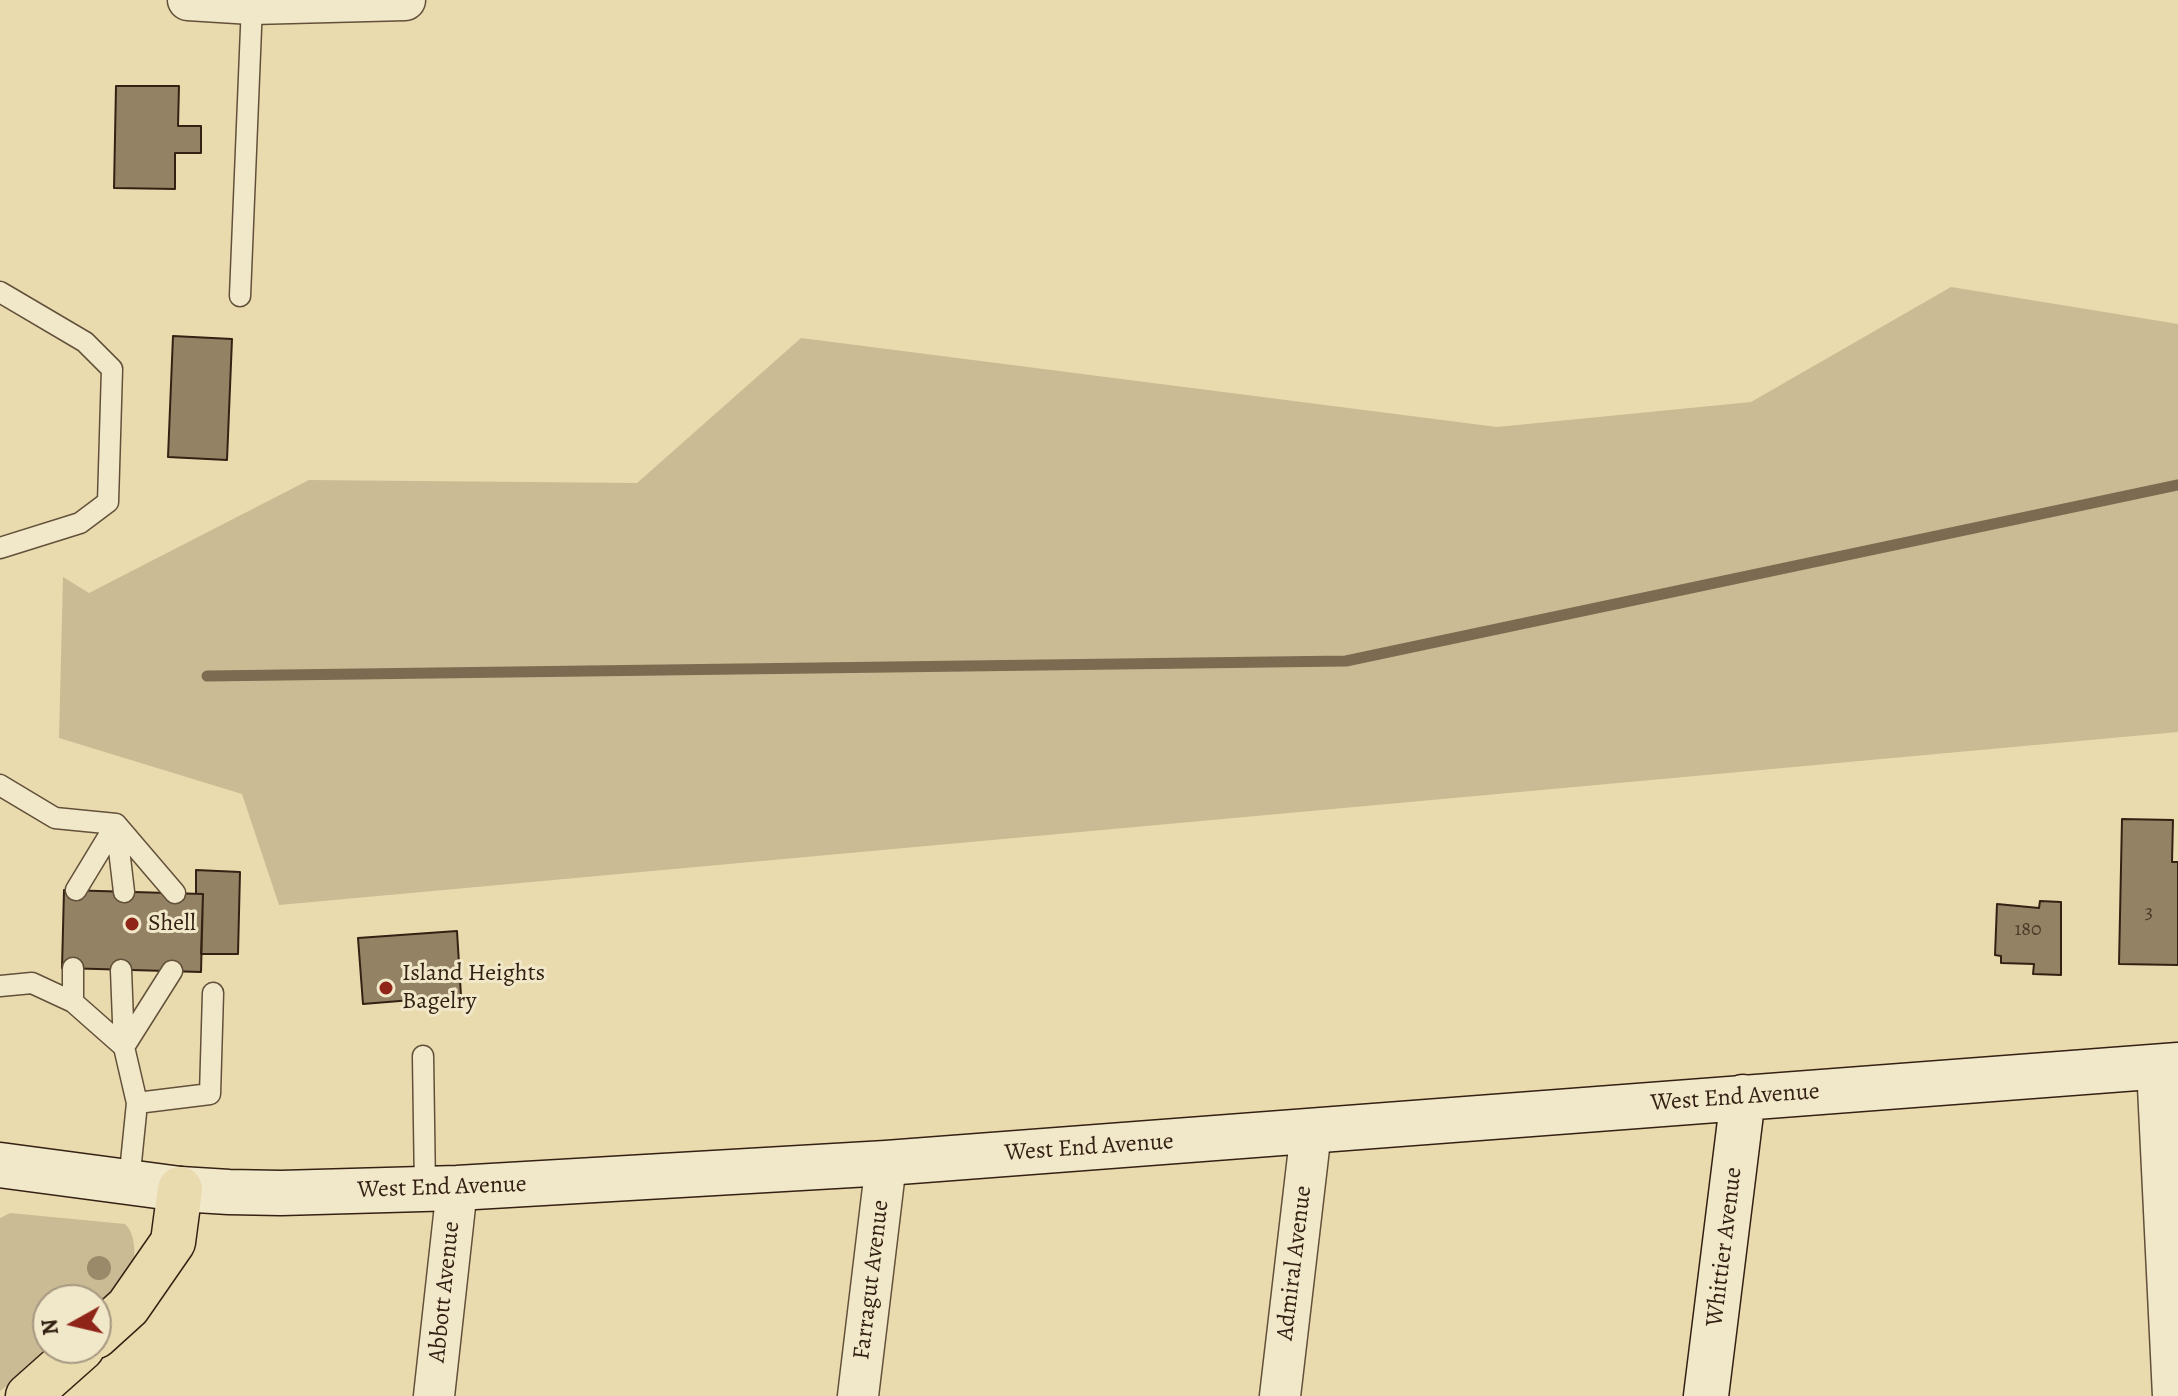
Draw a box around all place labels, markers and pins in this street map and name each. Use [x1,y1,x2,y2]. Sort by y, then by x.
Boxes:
place label: Shell [148,910,196,938]
marker: Shell [123,915,141,933]
place label: Island Heights Bagelry [402,960,545,1016]
marker: Island Heights Bagelry [377,979,395,997]

